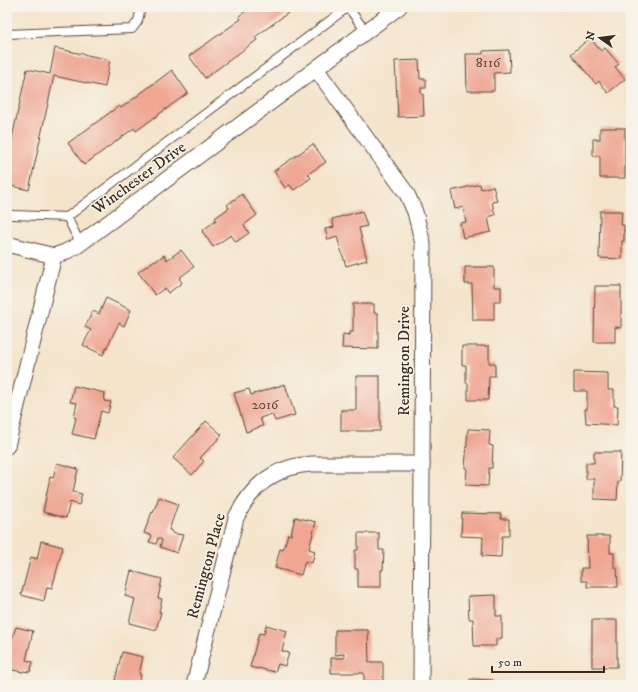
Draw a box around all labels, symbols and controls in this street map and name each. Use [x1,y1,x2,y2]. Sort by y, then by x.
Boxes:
north arrow [580,18,620,58]
text: N [583,30,599,42]
house number: 8116 [476,54,501,72]
street label: Winchester Drive [87,137,190,219]
street label: Remington Drive [394,306,414,416]
house number: 2016 [252,396,279,414]
street label: Remington Place [182,511,230,621]
scale bar [492,648,604,674]
text: 50 m [498,655,522,670]

